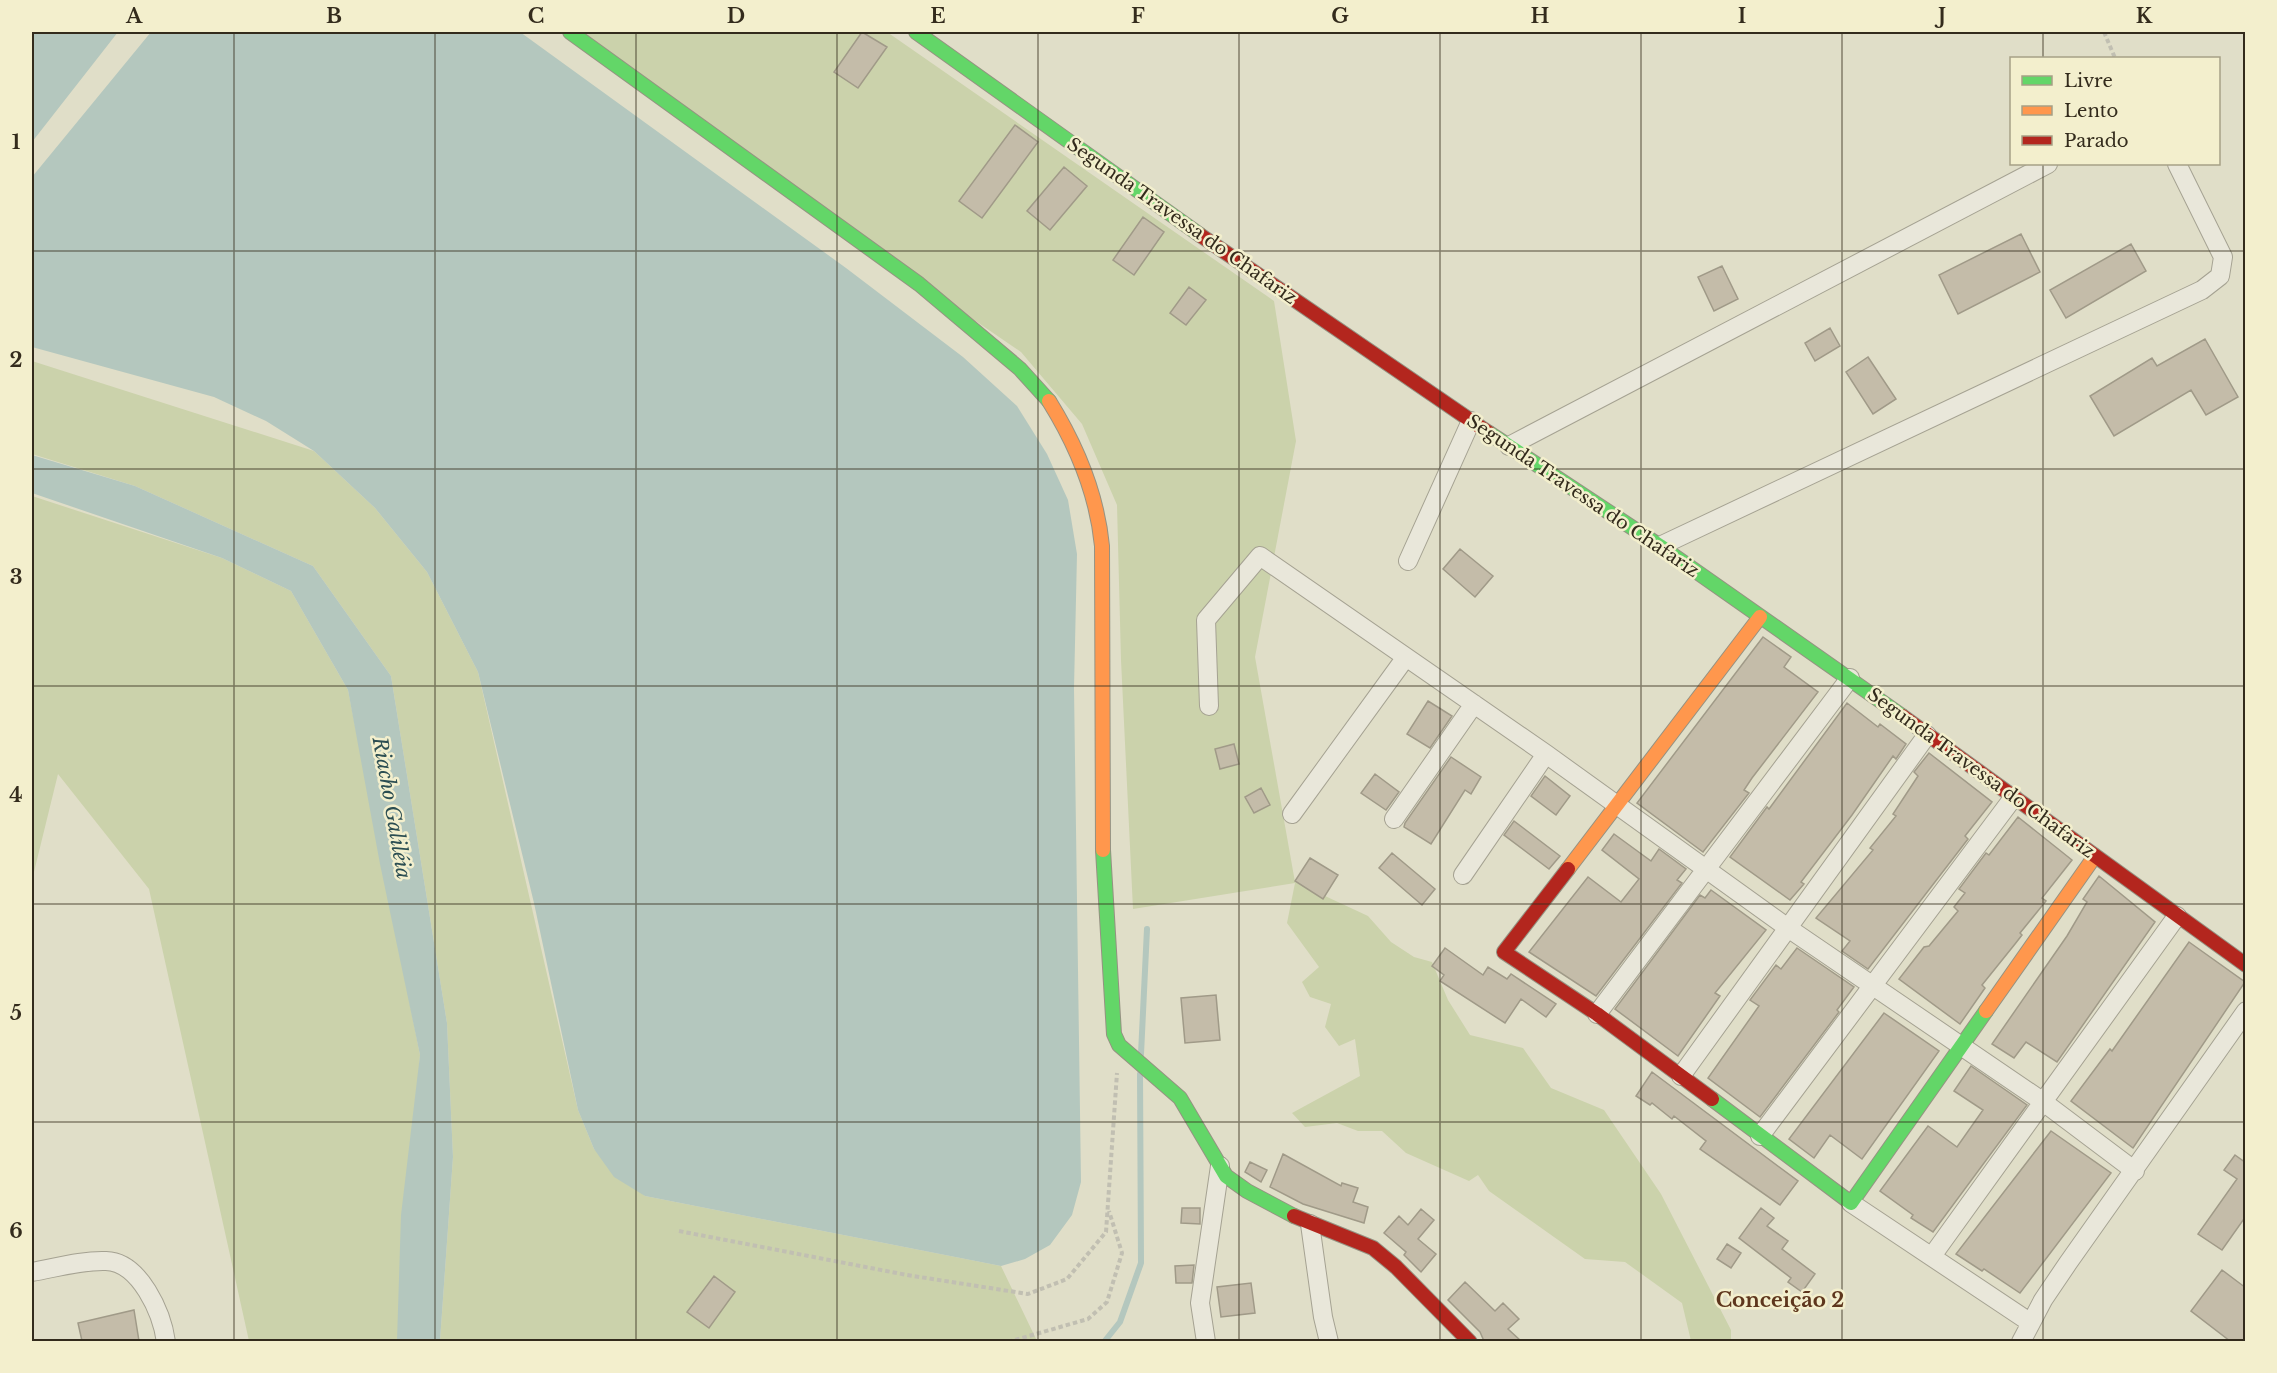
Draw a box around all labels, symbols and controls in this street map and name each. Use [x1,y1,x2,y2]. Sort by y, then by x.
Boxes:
text: A [125,4,143,28]
text: B [326,4,342,28]
text: C [528,4,544,28]
text: D [727,4,745,28]
text: E [930,4,946,28]
text: F [1131,4,1145,28]
text: G [1331,4,1349,28]
text: H [1531,4,1550,28]
text: I [1738,4,1746,28]
text: J [1934,4,1946,28]
text: K [2136,4,2153,28]
legend [2010,57,2220,165]
text: Livre [2064,70,2113,92]
text: Lento [2064,100,2118,122]
text: 1 [12,130,21,154]
text: Parado [2064,130,2129,152]
street label: Segunda Travessa do Chafariz [1063,133,1301,309]
text: 2 [9,348,23,372]
street label: Segunda Travessa do Chafariz [1463,410,1703,582]
text: 3 [10,565,22,589]
street label: Segunda Travessa do Chafariz [1863,683,2099,863]
water label: Riacho Galiléia [368,734,416,881]
text: 4 [9,783,23,807]
text: 5 [10,1001,22,1025]
text: 6 [9,1219,23,1243]
district label: Conceição 2 [1716,1288,1844,1312]

